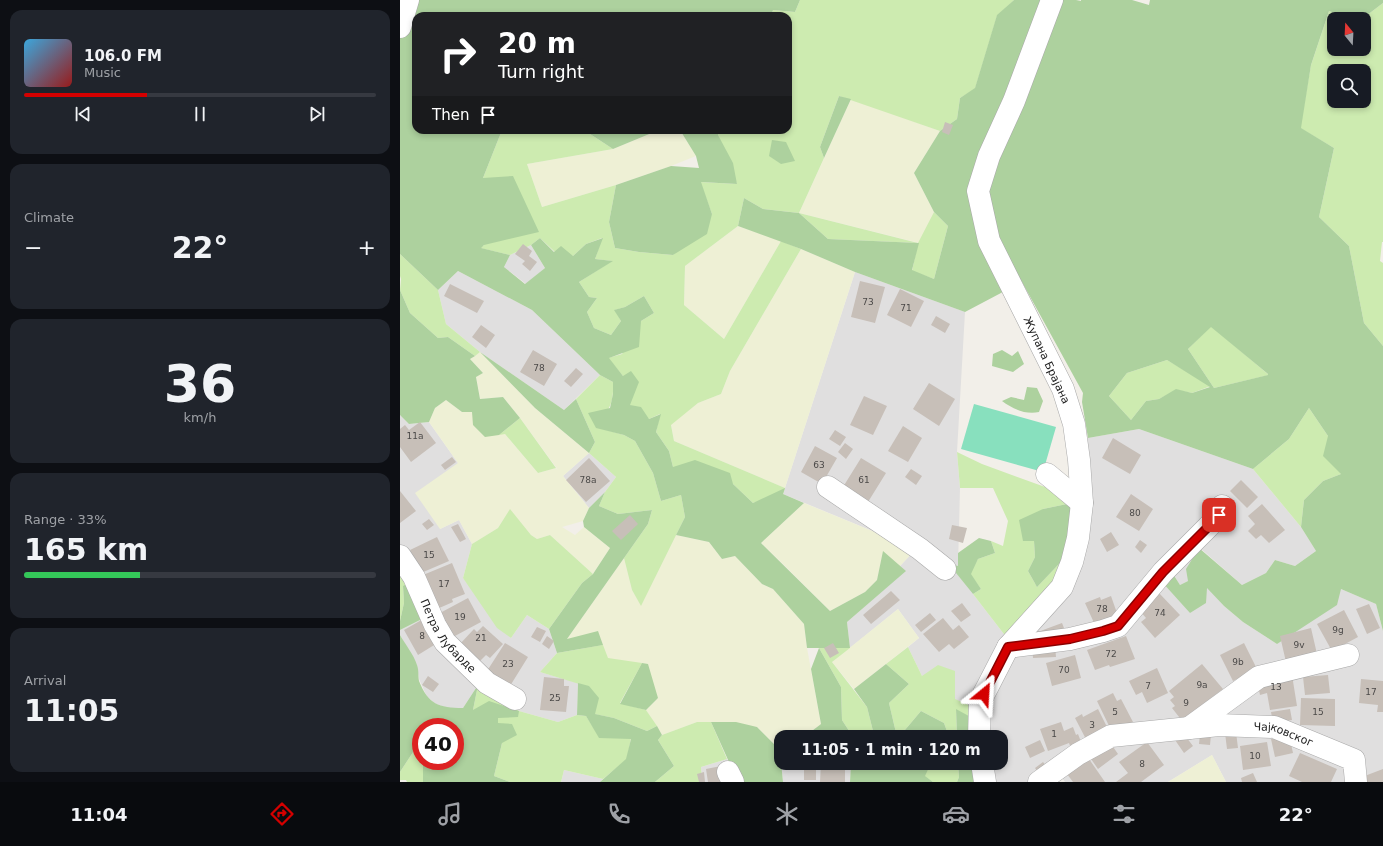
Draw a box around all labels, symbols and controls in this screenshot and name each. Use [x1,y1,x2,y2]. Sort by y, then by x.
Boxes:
north arrow [1327,12,1371,56]
map controls [1327,12,1371,108]
text: 20 m [498,27,576,60]
icon: right [432,28,484,80]
text: 106.0 FM [84,47,162,65]
text: Turn right [498,61,584,82]
button: search [1327,64,1371,108]
text: Music [84,65,121,80]
icon: previous [72,103,94,125]
icon: pause [189,103,211,125]
icon: next [306,103,328,125]
icon: arrive [477,104,499,126]
text: Then [432,106,469,124]
text: Climate [24,210,74,225]
text: 22° [172,230,228,265]
text: − [24,235,42,260]
text: + [358,235,376,260]
house number: 73 [862,297,874,307]
house number: 71 [900,303,912,313]
street label: Жупана Брајана [1021,315,1072,406]
text: 36 [164,354,236,414]
house number: 78 [533,363,545,373]
text: km/h [184,410,216,425]
house number: 11a [407,431,423,441]
house number: 63 [813,460,825,470]
house number: 78a [580,475,596,485]
house number: 61 [858,475,870,485]
pin [1202,498,1236,532]
icon: arrive [1208,504,1230,526]
house number: 80 [1129,508,1141,518]
text: Range · 33% [24,512,107,527]
text: 165 km [24,532,148,567]
house number: 15 [423,550,435,560]
house number: 17 [438,579,450,589]
street label: Петра Лубарде [417,597,479,676]
house number: 78 [1096,604,1108,614]
house number: 74 [1154,608,1166,618]
house number: 19 [454,612,466,622]
house number: 9g [1332,625,1344,635]
house number: 8 [419,631,425,641]
house number: 21 [475,633,487,643]
house number: 9v [1293,640,1305,650]
house number: 72 [1105,649,1117,659]
house number: 9b [1232,657,1244,667]
house number: 23 [502,659,514,669]
house number: 70 [1058,665,1070,675]
text: Arrival [24,673,66,688]
position arrow [963,673,1005,715]
house number: 9a [1196,680,1208,690]
house number: 7 [1145,681,1151,691]
house number: 13 [1270,682,1282,692]
house number: 17 [1365,687,1377,697]
text: 11:05 [24,693,120,728]
house number: 25 [549,693,561,703]
house number: 9 [1183,698,1189,708]
house number: 5 [1112,707,1118,717]
house number: 15 [1312,707,1324,717]
speed limit sign: 40 [412,718,464,770]
house number: 3 [1089,720,1095,730]
street label: Чајковског [1253,720,1315,750]
house number: 1 [1051,729,1057,739]
text: 11:05 · 1 min · 120 m [801,741,981,759]
house number: 10 [1249,751,1261,761]
house number: 8 [1139,759,1145,769]
icon: directions [268,800,296,828]
icon: music [436,800,464,828]
icon: phone [605,800,633,828]
icon: climate [773,800,801,828]
icon: car [942,800,970,828]
icon: filters [1110,800,1138,828]
text: 11:04 [70,804,128,825]
text: 22° [1279,804,1313,825]

